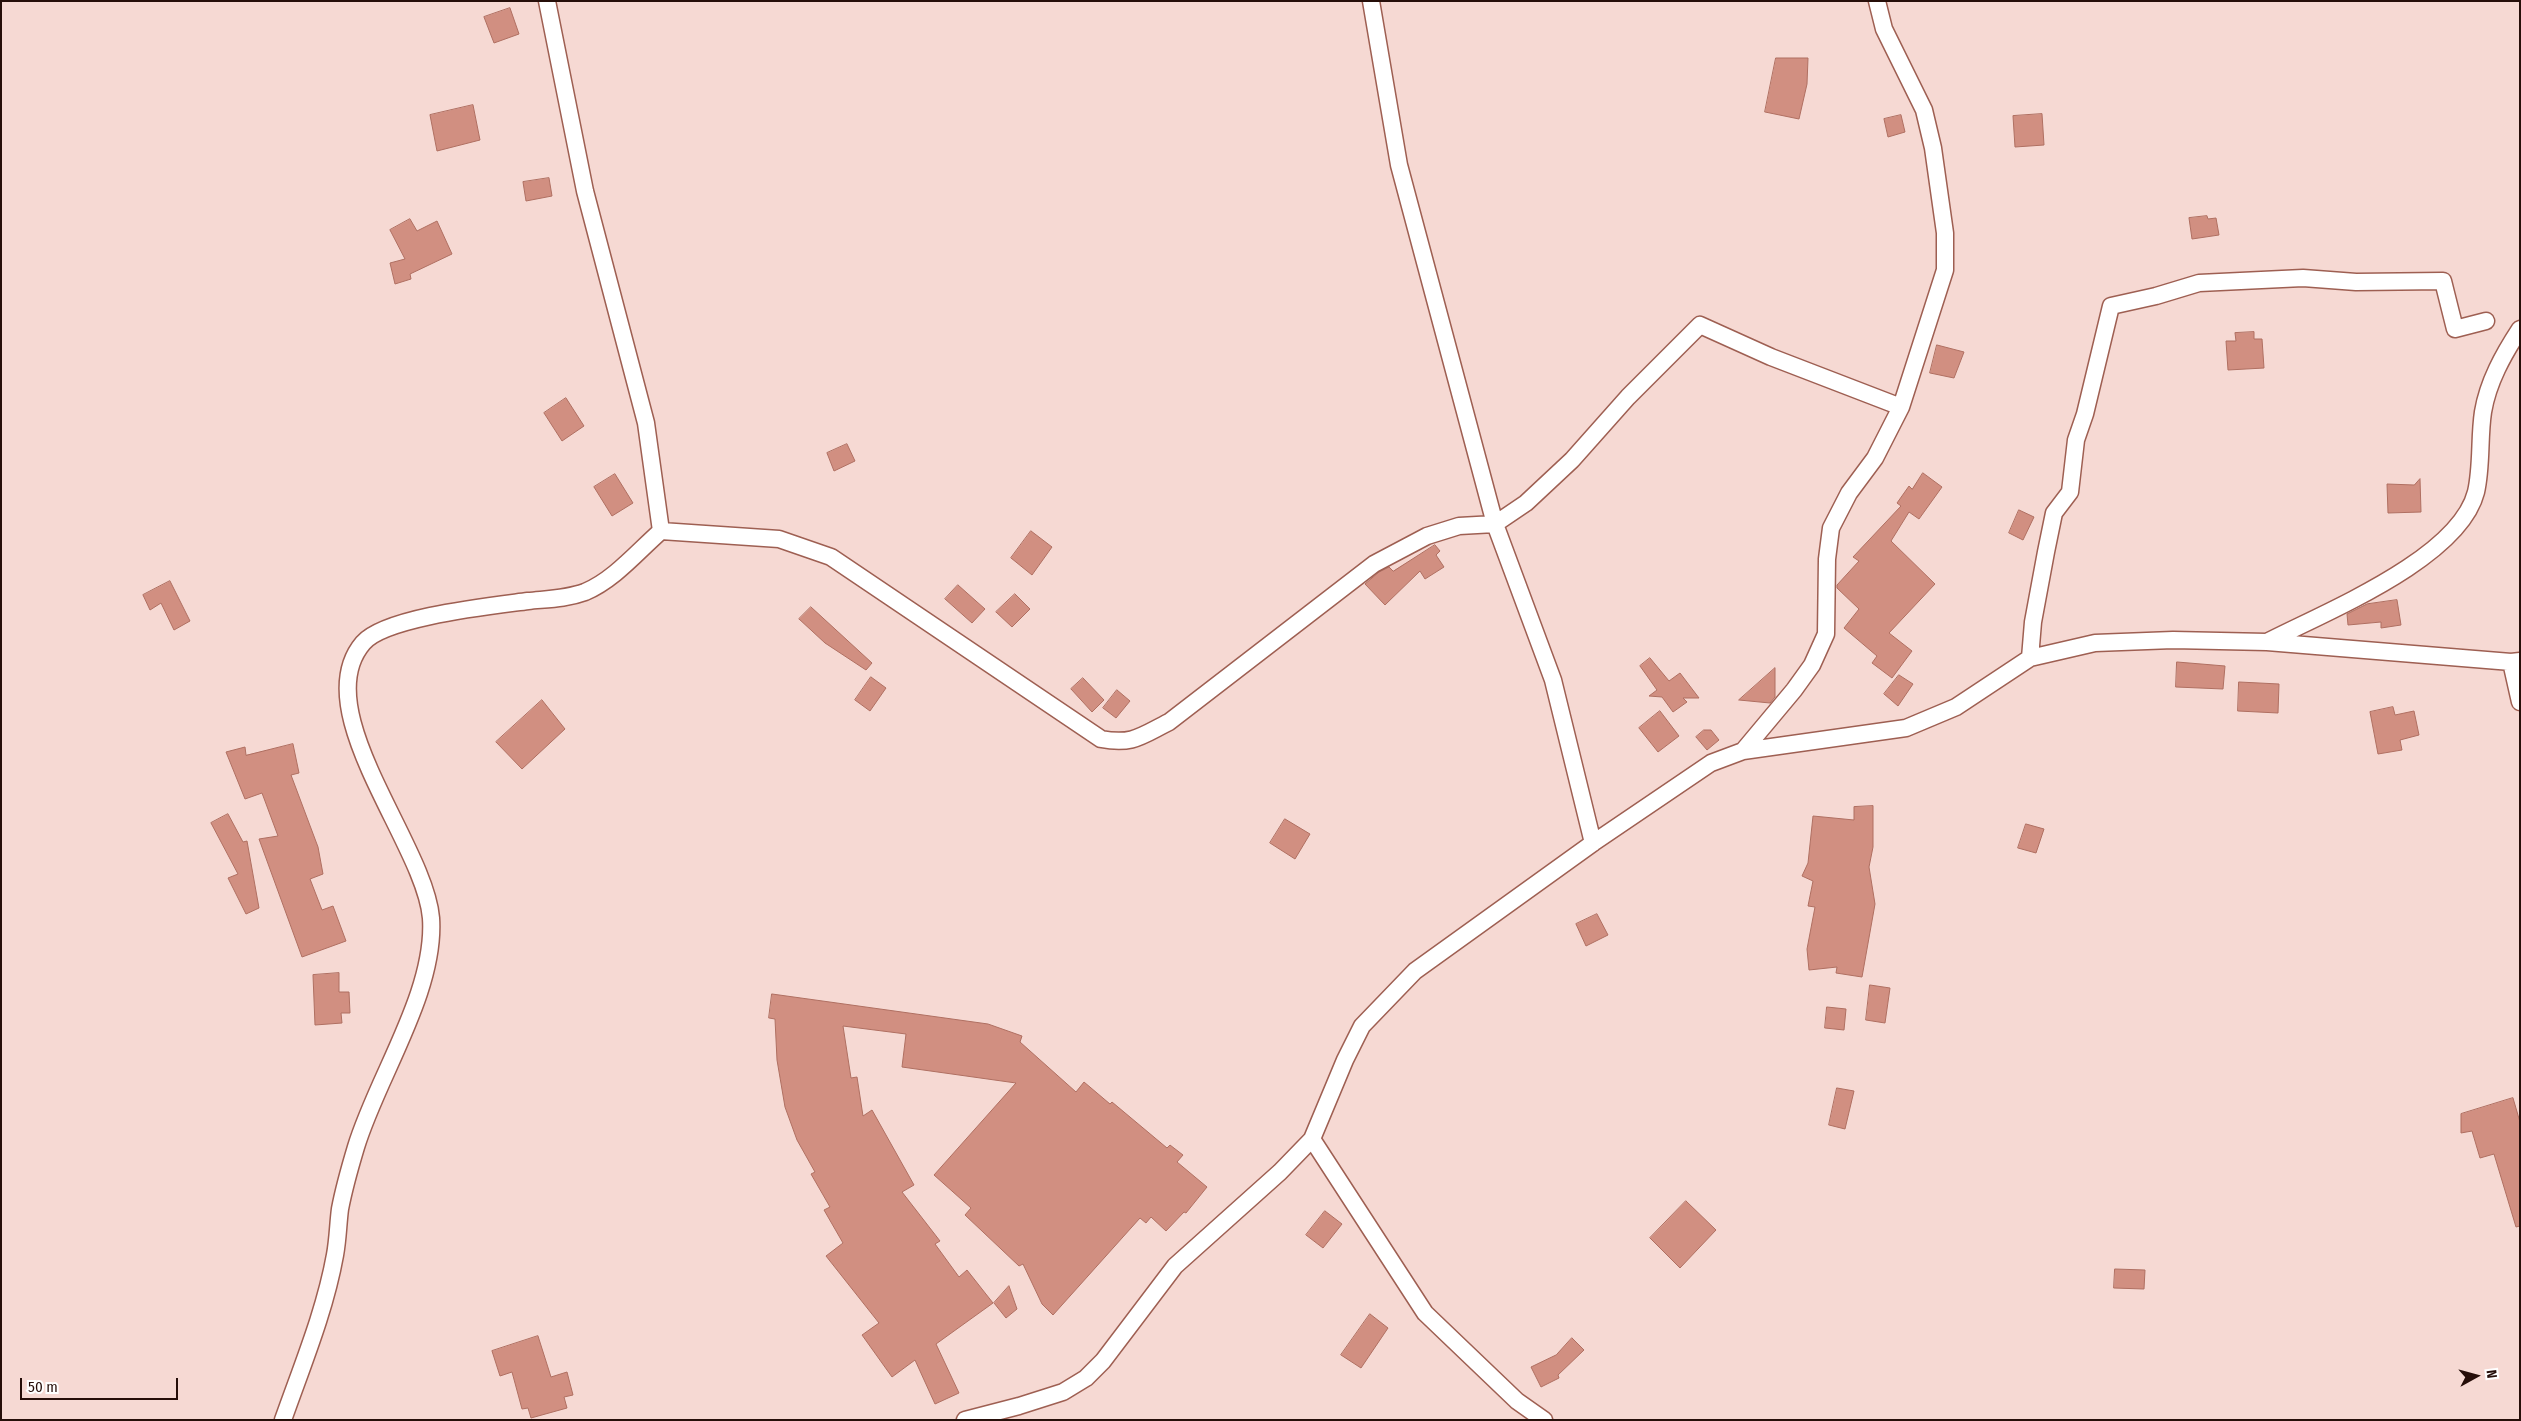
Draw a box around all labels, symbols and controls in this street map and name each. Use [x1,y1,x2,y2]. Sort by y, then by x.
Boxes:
north arrow [2451,1351,2501,1401]
scale bar [22,1368,180,1400]
text: N [2482,1369,2500,1379]
text: 50 m [28,1378,58,1396]

